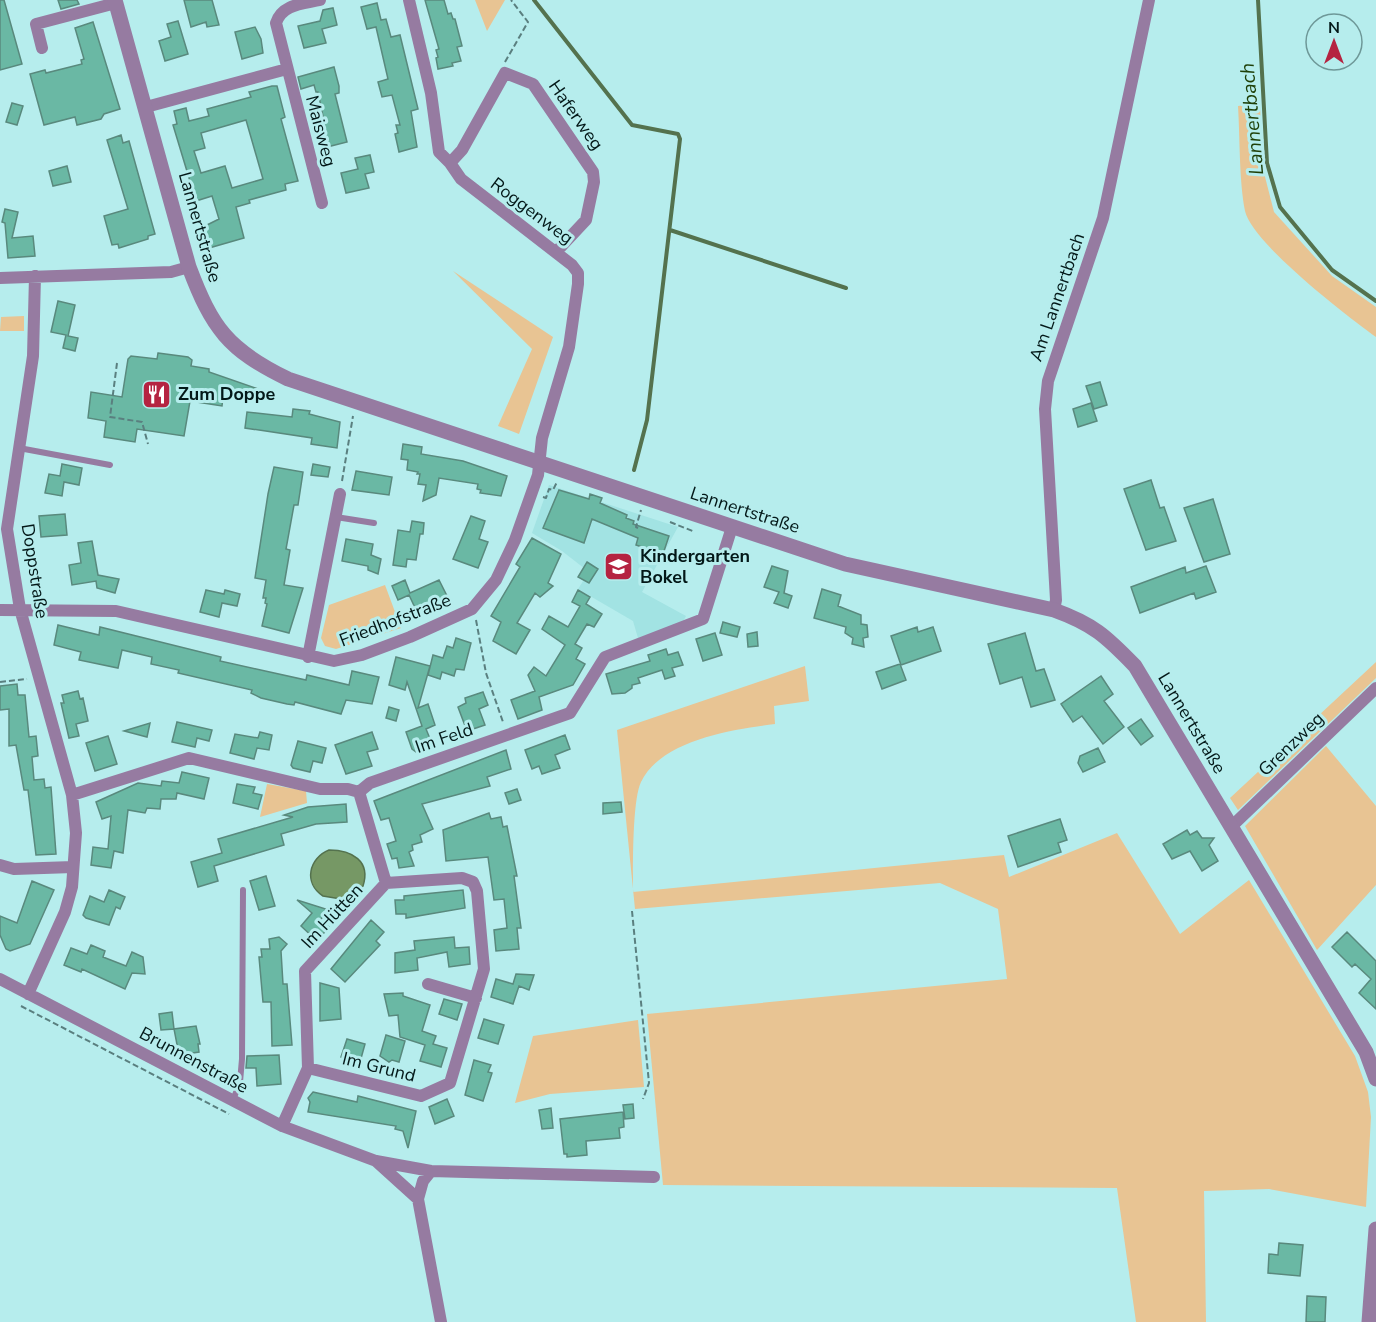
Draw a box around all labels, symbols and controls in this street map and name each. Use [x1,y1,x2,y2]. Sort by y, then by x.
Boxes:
north arrow [1304,12,1364,72]
text: N [1328,17,1340,39]
water label: Lannertbach [1234,62,1270,176]
street label: Haferweg [543,75,609,155]
street label: Maisweg [300,93,342,169]
street label: Lannertstraße [173,169,227,285]
street label: Roggenweg [486,172,578,250]
street label: Am Lannertbach [1024,230,1090,364]
restaurant icon: Zum Doppe [141,378,173,410]
place label: Zum Doppe [178,382,275,406]
street label: Lannertstraße [687,481,803,539]
street label: Doppstraße [16,522,54,620]
place label: Kindergarten Bokel [640,544,750,589]
school or university icon: Kindergarten Bokel [603,550,635,582]
street label: Friedhofstraße [336,588,454,652]
street label: Lannertstraße [1152,668,1232,778]
street label: Grenzweg [1253,707,1329,781]
street label: Im Feld [412,717,476,759]
street label: Im Hütten [296,878,368,954]
street label: Brunnenstraße [135,1021,253,1099]
street label: Im Grund [340,1046,418,1088]

